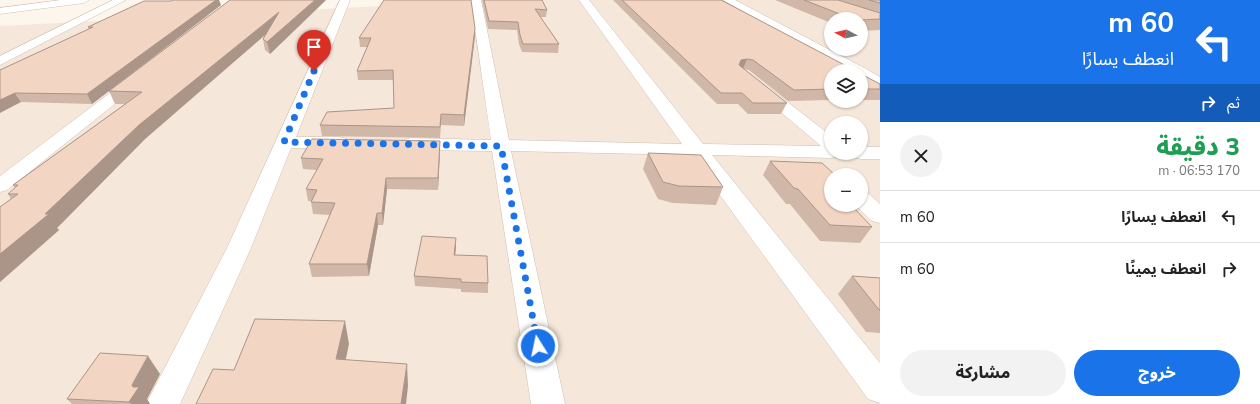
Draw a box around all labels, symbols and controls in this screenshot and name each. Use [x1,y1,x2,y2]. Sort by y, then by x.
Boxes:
text: 60 m [1108,4,1174,42]
north arrow [824,12,868,56]
map controls [824,12,868,212]
icon: left [1188,16,1240,68]
pin [297,30,331,71]
icon: arrive [303,36,325,58]
text: انعطف يسارًا [1082,47,1174,71]
button: layers [824,64,868,108]
icon: right [1197,92,1219,114]
text: ثم [1227,93,1240,113]
button: + [824,116,868,160]
text: 3 دقيقة [1156,131,1240,163]
button: close [900,135,942,177]
text: 170 m · 06:53 [1158,162,1240,180]
button: − [824,168,868,212]
icon: left [1218,206,1240,228]
text: 60 m [900,207,935,227]
text: انعطف يسارًا [1121,207,1206,227]
icon: right [1218,258,1240,280]
text: 60 m [900,259,935,279]
text: انعطف يمينًا [1125,259,1206,279]
position arrow [517,325,559,367]
button: مشاركة [900,350,1066,396]
button: خروج [1074,350,1240,396]

